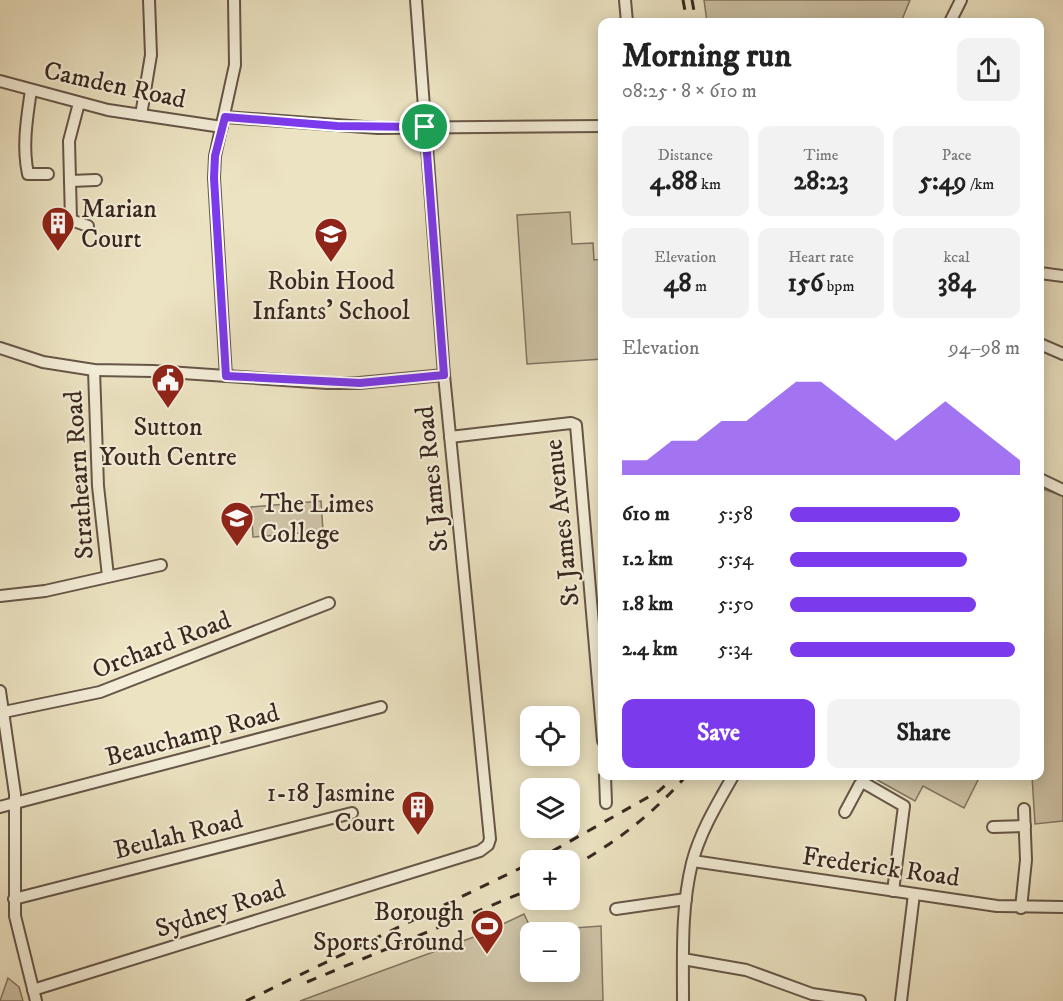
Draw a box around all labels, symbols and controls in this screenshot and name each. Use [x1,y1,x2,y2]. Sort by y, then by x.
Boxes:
text: Morning run [622,36,791,77]
button: share [957,38,1020,101]
street label: Camden Road [41,54,189,117]
text: 08:25 · 8 × 610 m [622,79,757,104]
pin [399,101,450,152]
icon: arrive [408,110,441,143]
text: Distance [658,145,713,165]
text: Time [804,145,838,165]
text: Pace [942,145,971,165]
text: 4.88 [650,165,698,198]
text: 28:23 [793,165,849,198]
text: 5:49 [919,165,967,198]
text: km [698,174,721,194]
text: /km [967,174,994,194]
place label: Marian Court [81,193,157,256]
building icon: Marian Court [40,205,76,252]
school or university icon: Robin Hood Infants' School [313,216,349,263]
text: Elevation [654,247,716,267]
text: Heart rate [788,247,854,267]
text: kcal [944,247,970,267]
place label: Robin Hood Infants' School [252,265,410,328]
text: 48 [664,267,692,300]
text: 156 [788,267,823,300]
text: 384 [938,267,976,300]
text: m [692,276,707,296]
text: bpm [823,276,854,296]
text: Elevation [622,336,699,361]
text: 94–98 m [949,336,1020,361]
public building icon: Sutton Youth Centre [150,362,186,409]
street label: Strathearn Road [57,389,102,560]
street label: St James Road [408,404,457,554]
place label: Sutton Youth Centre [99,411,237,474]
street label: St James Avenue [537,438,588,608]
place label: The Limes College [260,488,374,551]
school or university icon: The Limes College [219,500,255,547]
text: 610 m [622,502,670,527]
text: 5:58 [718,502,753,527]
text: 1.2 km [622,547,673,572]
text: 5:54 [718,547,754,572]
text: 1.8 km [622,592,673,617]
text: 5:50 [718,592,754,617]
street label: Orchard Road [88,604,236,687]
text: 2.4 km [622,637,678,662]
text: 5:34 [718,637,752,662]
street label: Beauchamp Road [102,696,283,775]
button: Save [622,699,815,768]
button: Share [827,699,1020,768]
map controls [520,706,580,982]
button: locate [520,706,580,766]
place label: 1-18 Jasmine Court [267,777,395,840]
button: layers [520,778,580,838]
building icon: 1-18 Jasmine Court [400,789,436,836]
street label: Beulah Road [110,804,246,867]
street label: Frederick Road [800,840,962,895]
button: + [520,850,580,910]
street label: Sydney Road [151,873,290,946]
place label: Borough Sports Ground [313,896,464,959]
sports icon: Borough Sports Ground [469,908,505,955]
button: − [520,922,580,982]

